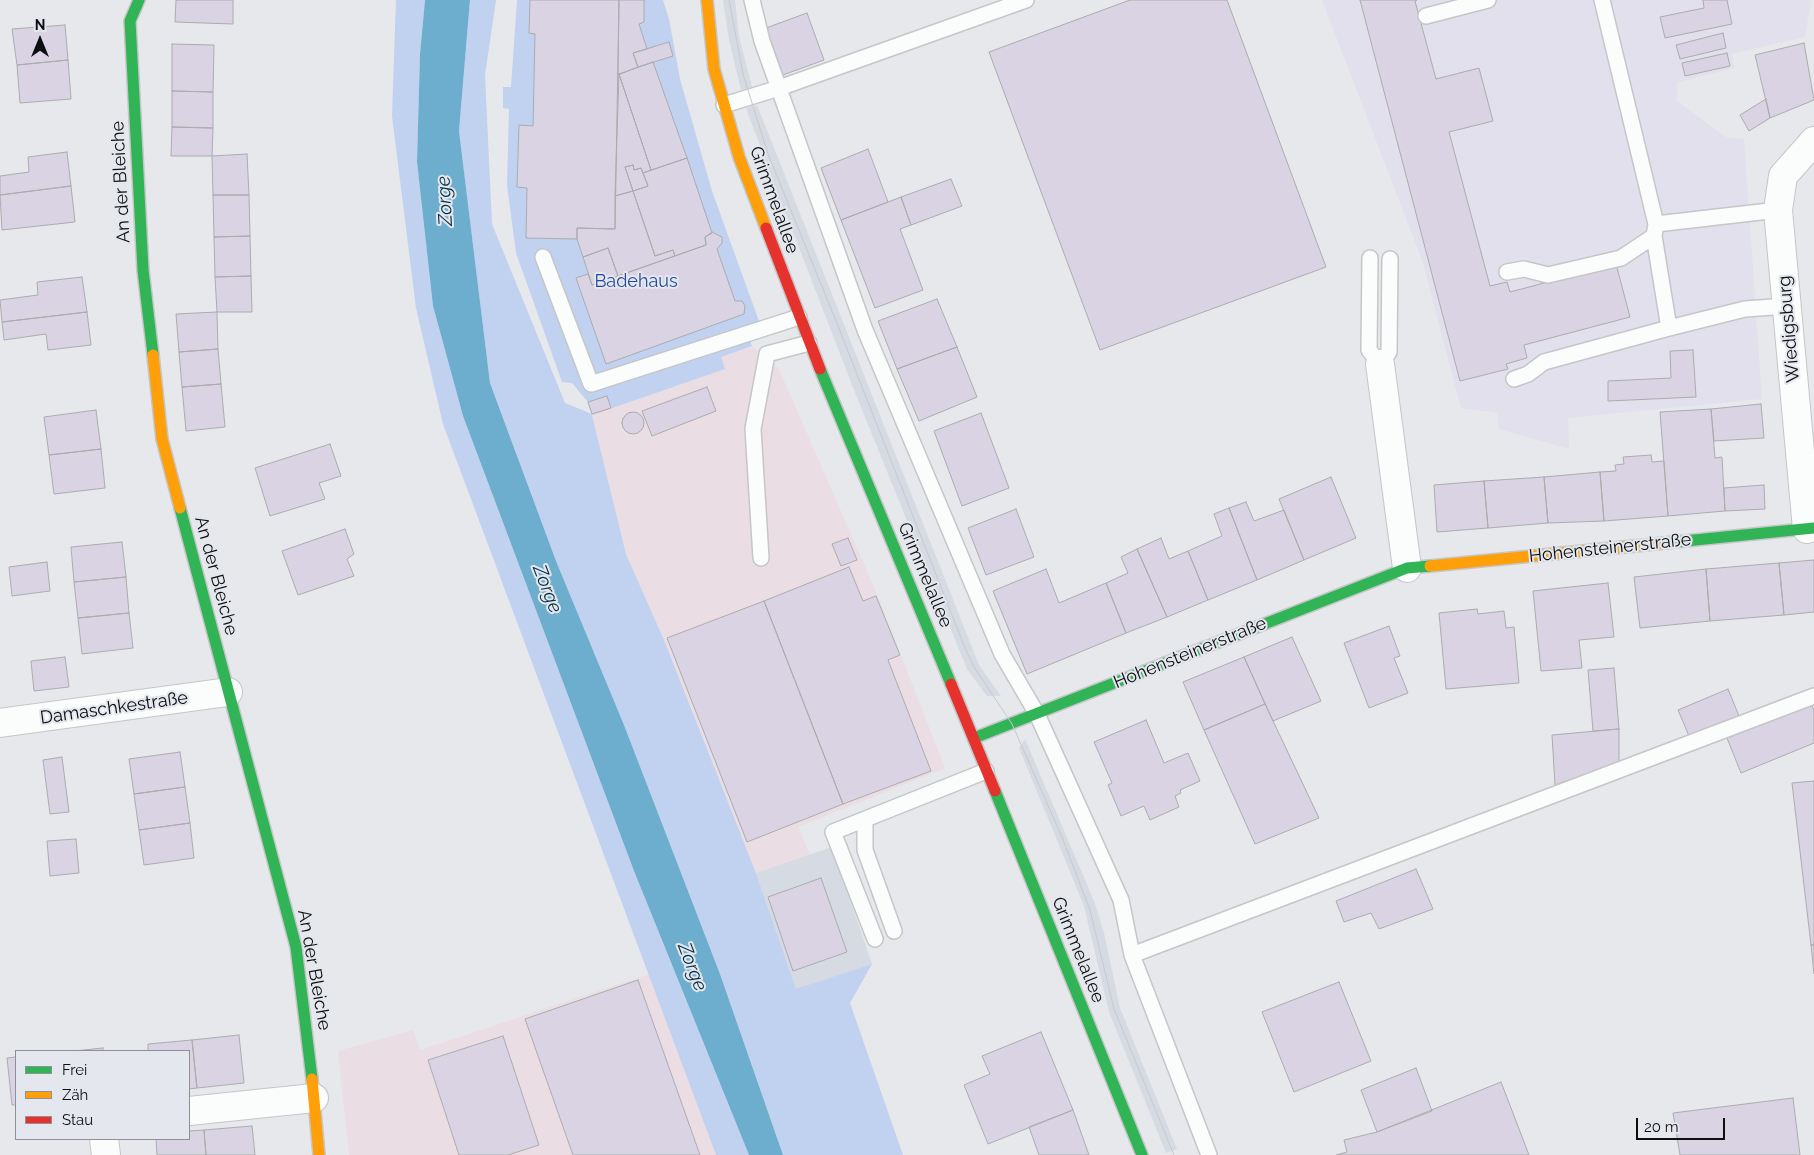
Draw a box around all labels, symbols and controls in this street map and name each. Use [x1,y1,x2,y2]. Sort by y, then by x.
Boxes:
north arrow [15,15,65,65]
text: N [35,17,45,33]
street label: An der Bleiche [107,120,135,244]
street label: Grimmelallee [745,143,803,257]
water label: Zorge [432,176,458,226]
park label: Badehaus [594,271,678,293]
street label: Wiedigsburg [1774,275,1804,383]
street label: An der Bleiche [190,514,242,638]
street label: Grimmelallee [893,519,957,631]
street label: Hohensteinerstraße [1528,529,1692,567]
water label: Zorge [527,562,567,616]
street label: Hohensteinerstraße [1110,612,1270,694]
street label: Damaschkestraße [39,687,189,729]
street label: Grimmelallee [1047,894,1109,1006]
street label: An der Bleiche [293,908,335,1032]
water label: Zorge [672,940,712,994]
legend [15,1050,190,1140]
text: Frei [62,1061,87,1079]
text: Zäh [62,1086,88,1104]
scale bar [1639,1108,1728,1140]
text: Stau [62,1111,93,1129]
text: 20 m [1644,1118,1679,1136]

